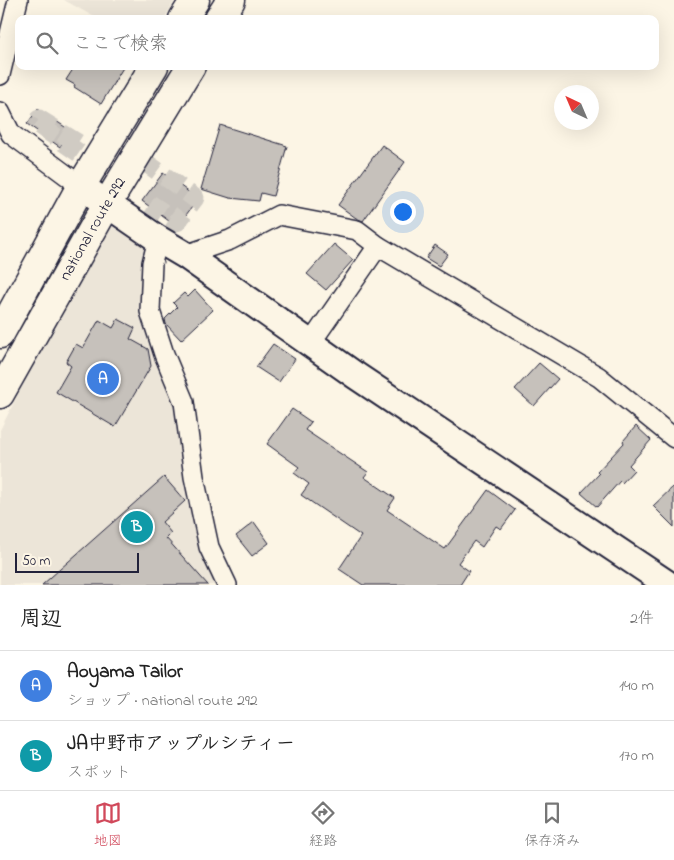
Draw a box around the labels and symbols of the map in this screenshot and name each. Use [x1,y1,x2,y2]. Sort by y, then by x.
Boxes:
north arrow [554,85,599,130]
street label: national route 292 [54,173,132,285]
your location [390,199,416,225]
pin: A [87,360,119,398]
pin: B [121,508,153,546]
scale bar [15,550,139,573]

